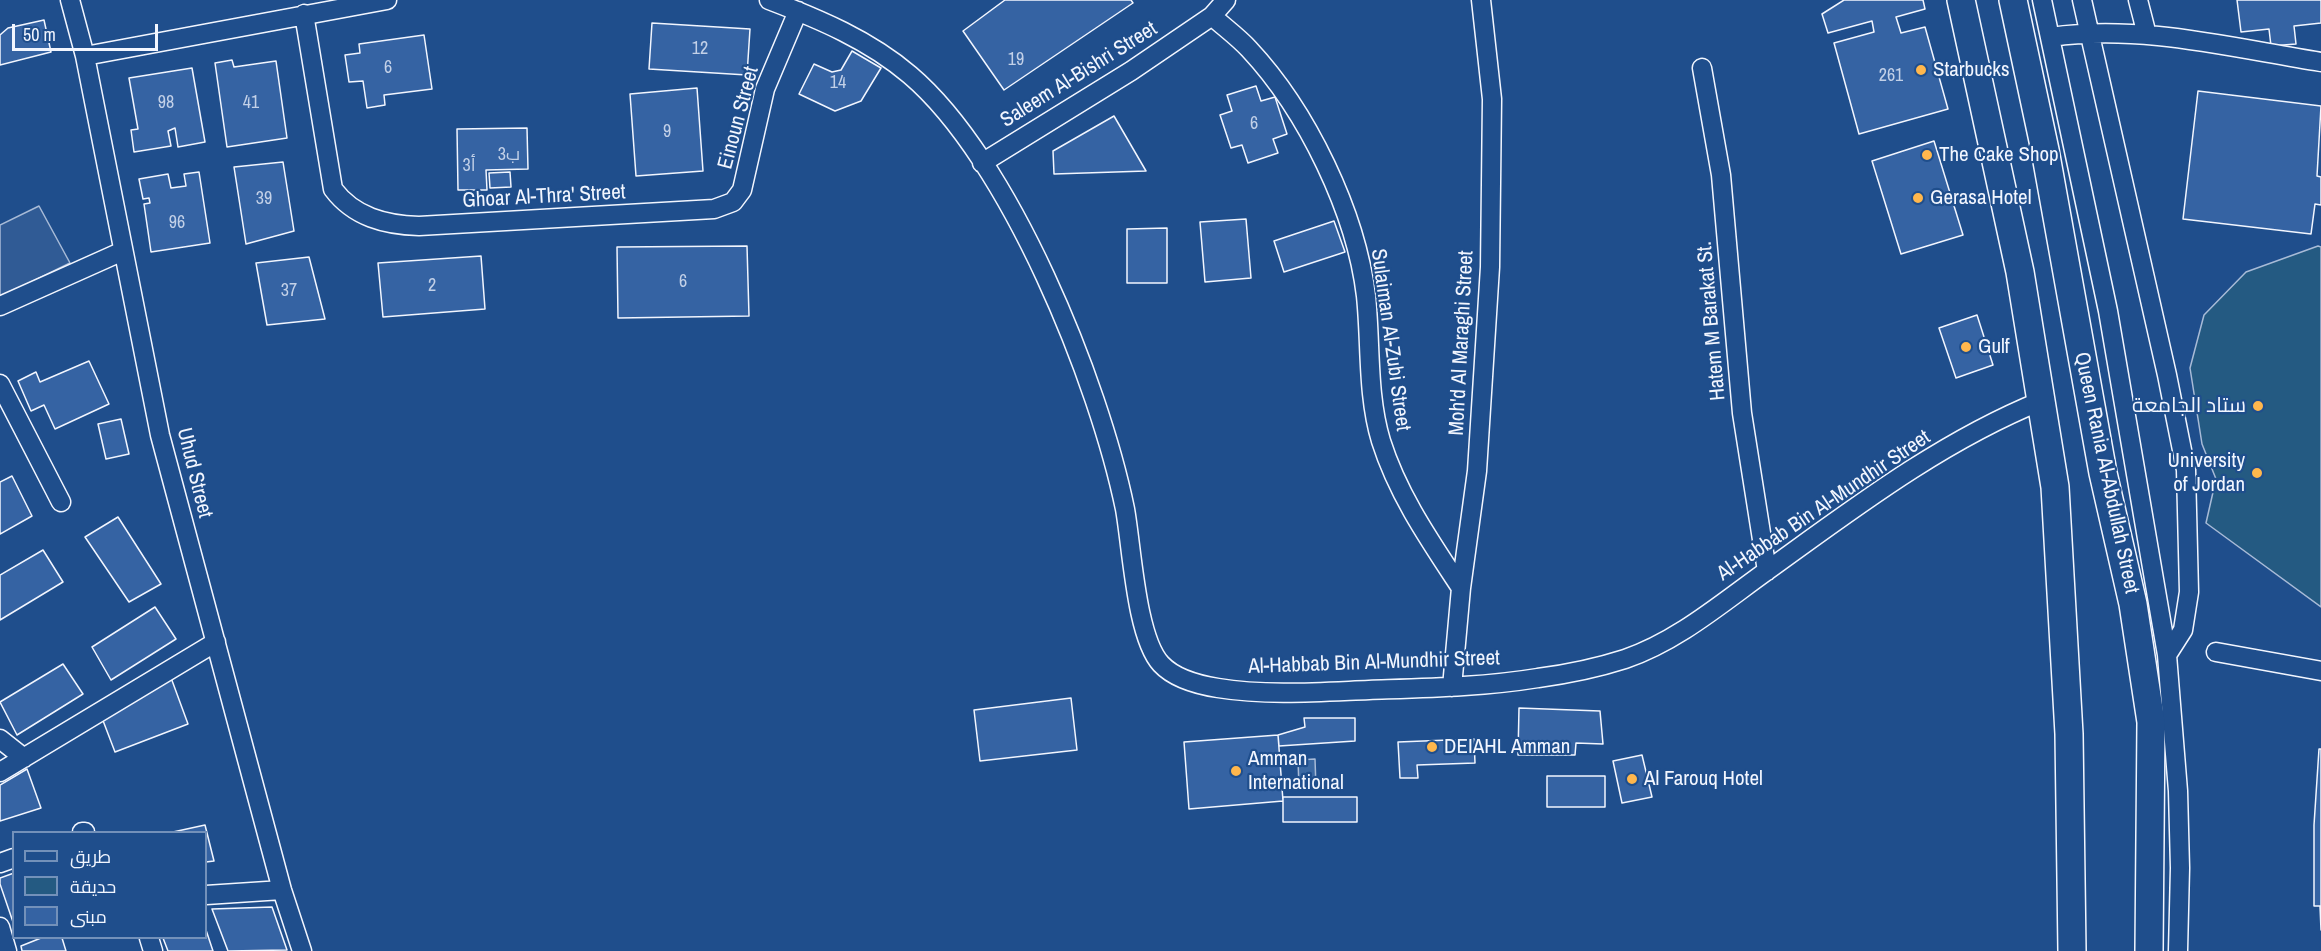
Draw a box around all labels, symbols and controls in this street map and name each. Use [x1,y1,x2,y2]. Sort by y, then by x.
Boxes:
scale bar [15,12,160,50]
street label: Saleem Al-Bishri Street [996,17,1162,133]
text: 50 m [23,22,56,47]
house number: 12 [692,38,708,60]
house number: 19 [1008,49,1024,71]
house number: 6 [384,57,392,79]
place label: Starbucks [1933,57,2010,83]
marker: Starbucks [1914,63,1928,77]
street label: Einoun Street [713,64,765,172]
house number: 261 [1879,65,1903,87]
house number: 14 [830,72,846,94]
house number: 98 [158,92,174,114]
house number: 41 [243,92,259,114]
house number: 6 [1250,113,1258,135]
house number: 9 [663,121,671,143]
place label: The Cake Shop [1939,142,2059,168]
house number: 3ب [498,144,520,166]
marker: The Cake Shop [1920,148,1934,162]
house number: 3أ [462,155,476,177]
street label: Ghoar Al-Thra' Street [462,180,626,214]
place label: Gerasa Hotel [1930,185,2031,211]
house number: 39 [256,188,272,210]
marker: Gerasa Hotel [1911,191,1925,205]
house number: 96 [169,212,185,234]
street label: Hatem M Barakat St. [1692,240,1732,402]
street label: Sulaiman Al-Zubi Street [1365,247,1415,433]
street label: Moh'd Al Maraghi Street [1445,250,1479,436]
house number: 6 [679,271,687,293]
house number: 2 [428,275,436,297]
house number: 37 [281,280,297,302]
place label: Gulf [1978,334,2010,360]
marker: Gulf [1959,340,1973,354]
street label: Queen Rania Al-Abdullah Street [2068,350,2144,596]
place label: ستاد الجامعة [2132,393,2246,419]
marker: ستاد الجامعة [2251,399,2265,413]
street label: Uhud Street [171,425,217,521]
street label: Al-Habbab Bin Al-Mundhir Street [1713,425,1935,587]
place label: University of Jordan [2167,448,2245,498]
marker: University of Jordan [2250,466,2264,480]
street label: Al-Habbab Bin Al-Mundhir Street [1248,646,1500,680]
place label: DEIAHL Amman [1444,734,1570,760]
marker: DEIAHL Amman [1425,740,1439,754]
place label: Amman International [1248,746,1344,796]
marker: Amman International [1229,764,1243,778]
place label: Al Farouq Hotel [1644,766,1763,792]
marker: Al Farouq Hotel [1625,772,1639,786]
legend [12,831,207,939]
text: طريق [70,844,111,869]
text: حديقة [70,874,116,899]
text: مبنى [70,904,107,929]

